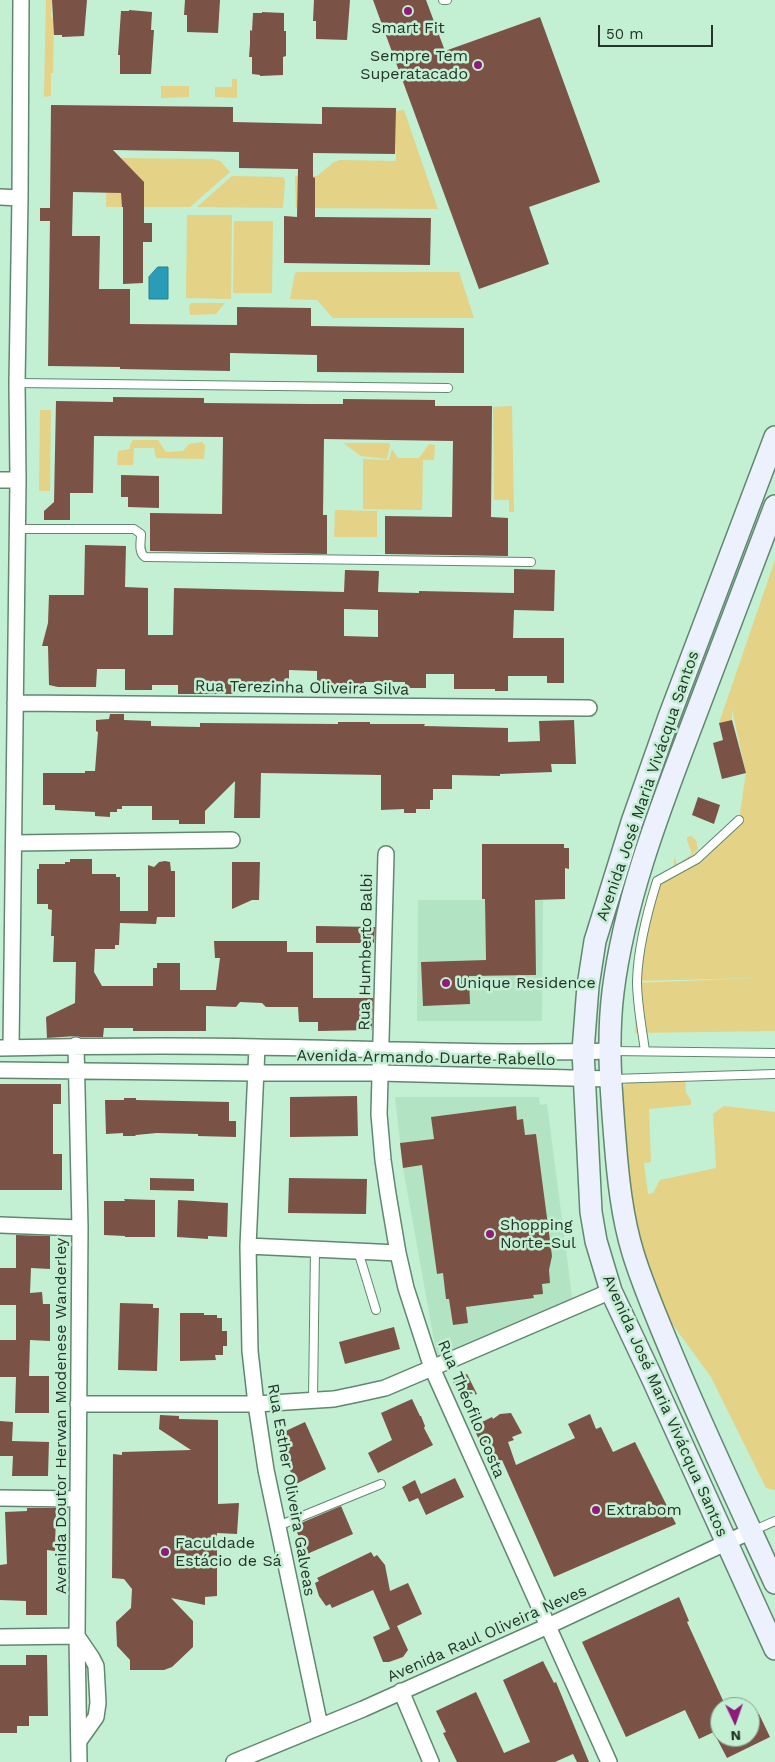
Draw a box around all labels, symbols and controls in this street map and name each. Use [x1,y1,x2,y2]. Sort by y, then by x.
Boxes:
marker: Smart Fit [402,5,414,17]
scale bar [600,15,715,47]
place label: Smart Fit [371,18,445,38]
text: 50 m [606,25,643,43]
place label: Sempre Tem Superatacado [360,46,468,84]
marker: Sempre Tem Superatacado [472,59,484,71]
street label: Avenida José Maria Vivácqua Santos [593,648,703,924]
street label: Rua Terezinha Oliveira Silva [195,677,409,699]
street label: Rua Humberto Balbi [355,873,377,1031]
place label: Unique Residence [456,973,596,993]
marker: Unique Residence [440,977,452,989]
street label: Avenida Armando Duarte Rabello [296,1046,556,1070]
place label: Shopping Norte-Sul [500,1215,576,1253]
marker: Shopping Norte-Sul [484,1228,496,1240]
street label: Avenida Doutor Herwan Modenese Wanderley [51,1238,71,1594]
street label: Avenida José Maria Vivácqua Santos [598,1272,732,1540]
street label: Rua Théofilo Costa [433,1337,509,1481]
street label: Rua Esther Oliveira Galveas [263,1382,319,1598]
place label: Extrabom [606,1500,682,1520]
marker: Extrabom [590,1504,602,1516]
place label: Faculdade Estácio de Sá [175,1533,282,1571]
marker: Faculdade Estácio de Sá [159,1546,171,1558]
street label: Avenida Raul Oliveira Neves [384,1581,590,1687]
north arrow [710,1697,760,1747]
text: N [730,1728,741,1744]

